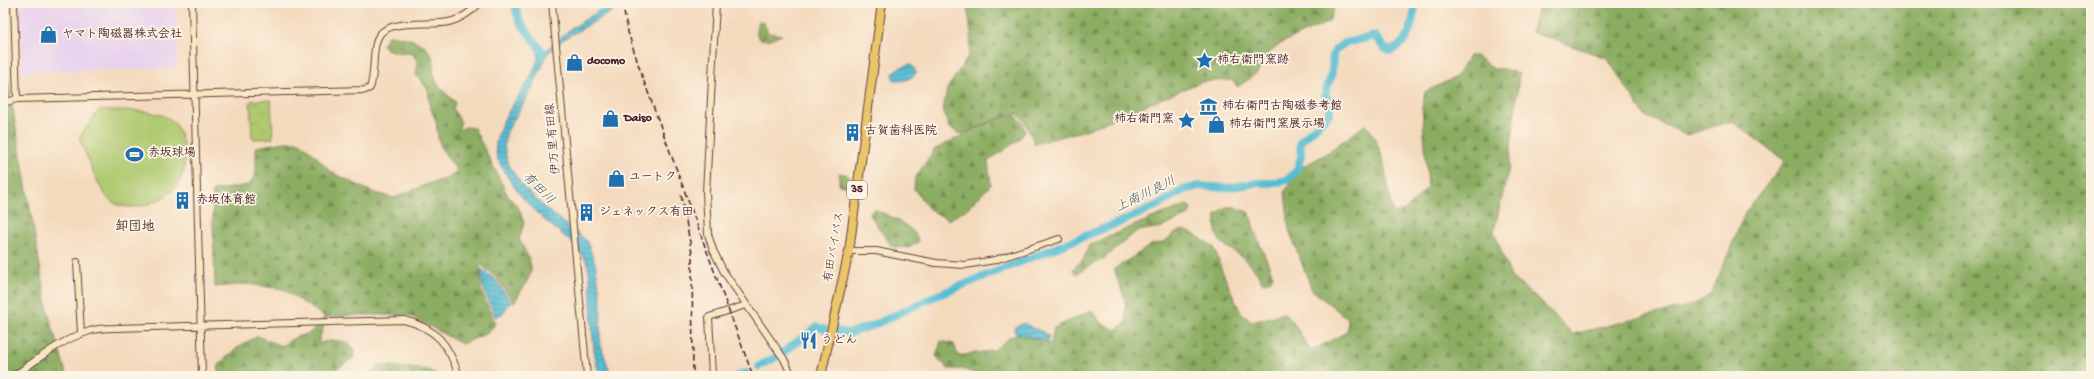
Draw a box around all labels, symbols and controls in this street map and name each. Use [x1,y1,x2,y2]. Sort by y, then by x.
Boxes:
shop icon: ヤマト陶磁器株式会社 [39,25,59,45]
place label: ヤマト陶磁器株式会社 [62,27,182,42]
place icon: 柿右衛門窯跡 [1194,51,1214,71]
shop icon: docomo [564,52,584,72]
place label: 柿右衛門窯跡 [1217,53,1289,68]
place label: docomo [587,55,626,69]
museum icon: 柿右衛門古陶磁参考館 [1199,97,1219,117]
place label: 柿右衛門古陶磁参考館 [1222,99,1342,114]
street label: 伊万里有田線 [543,103,564,176]
shop icon: Daiso [601,109,621,129]
place icon: 柿右衛門窯 [1177,110,1197,130]
place label: Daiso [623,112,653,126]
place label: 柿右衛門窯 [1114,112,1174,127]
shop icon: 柿右衛門窯展示場 [1206,115,1226,135]
place label: 柿右衛門窯展示場 [1229,117,1325,132]
building icon: 古賀歯科医院 [842,122,862,142]
place label: 古賀歯科医院 [865,123,937,139]
sports icon: 赤坂球場 [125,144,145,164]
place label: 赤坂球場 [148,146,196,161]
shop icon: ユートク [606,168,626,188]
water label: 有田川 [519,169,558,208]
place label: ユートク [629,171,677,185]
water label: 上南川良川 [1113,173,1179,216]
road number: 35 [847,181,867,199]
building icon: 赤坂体育館 [173,191,193,211]
place label: 赤坂体育館 [196,193,256,208]
building icon: ジェネックス有田 [576,203,596,223]
place label: ジェネックス有田 [599,205,694,220]
street label: 有田バイパス [821,210,848,284]
district label: 卸団地 [115,219,155,235]
restaurant icon: うどん [798,331,818,351]
place label: うどん [821,334,857,348]

